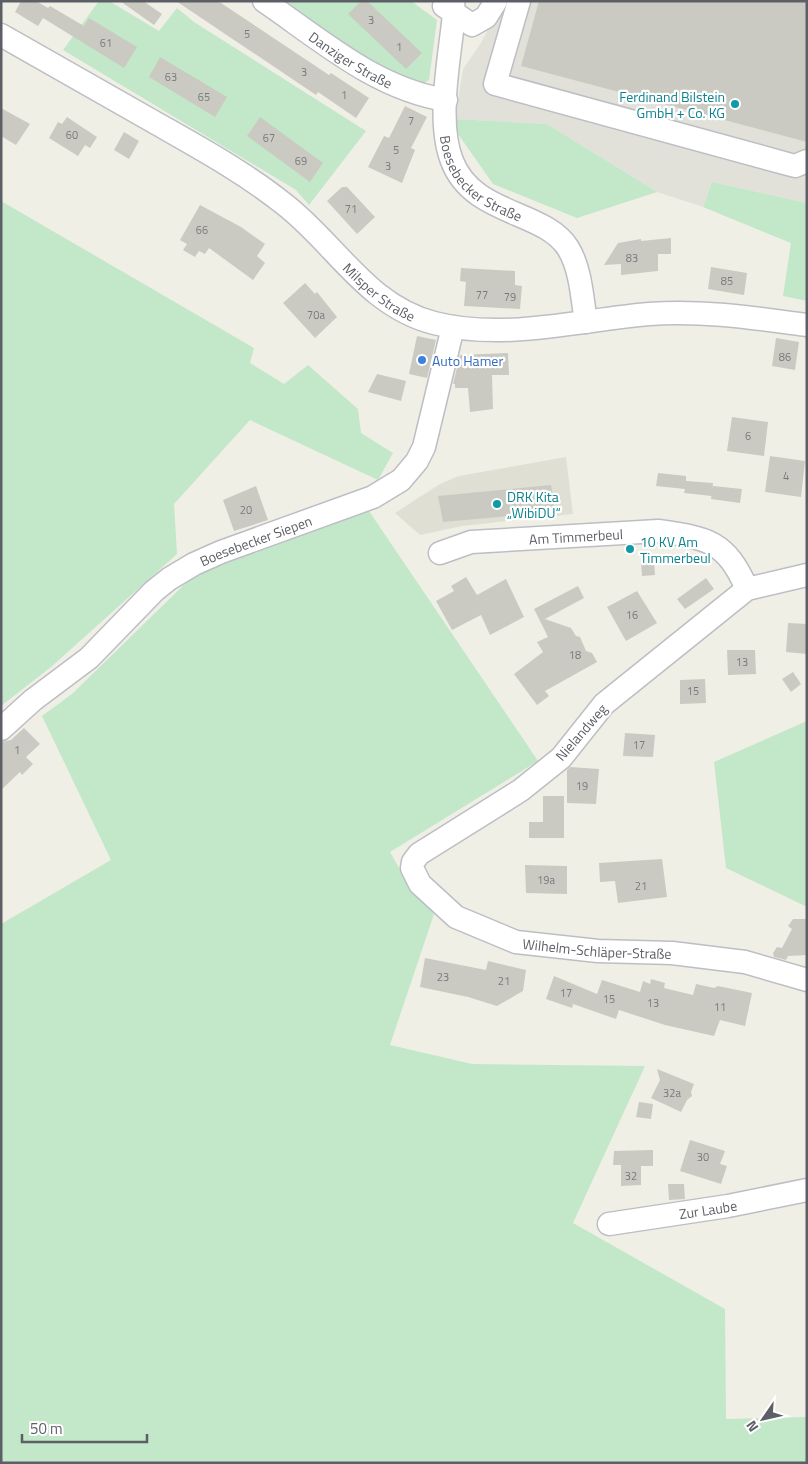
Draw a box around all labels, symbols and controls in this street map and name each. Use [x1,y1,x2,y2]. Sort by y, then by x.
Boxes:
house number: 3 [368,12,374,28]
house number: 5 [244,26,250,42]
street label: Danziger Straße [305,26,396,93]
house number: 61 [100,35,112,51]
house number: 1 [396,39,402,55]
house number: 3 [301,64,307,80]
house number: 63 [165,69,177,85]
place label: Ferdinand Bilstein GmbH + Co. KG [619,86,725,123]
house number: 1 [341,87,347,103]
house number: 65 [198,89,210,105]
marker: Ferdinand Bilstein GmbH + Co. KG [729,98,741,110]
house number: 7 [408,113,414,129]
house number: 60 [66,127,78,143]
house number: 67 [263,130,275,146]
street label: Boesebecker Straße [435,134,526,226]
house number: 5 [393,142,399,158]
house number: 69 [295,153,307,169]
house number: 3 [385,158,391,174]
house number: 71 [345,201,357,217]
house number: 66 [196,222,208,238]
house number: 83 [626,250,638,266]
street label: Milsper Straße [339,257,419,326]
house number: 85 [721,273,733,289]
house number: 77 [476,287,488,303]
house number: 79 [504,289,516,305]
house number: 70a [307,307,325,323]
house number: 86 [779,349,791,365]
place label: Auto Hamer [432,350,503,371]
marker: Auto Hamer [416,354,428,366]
house number: 6 [745,428,751,444]
house number: 4 [783,468,789,484]
place label: DRK Kita „WibiDU“ [507,486,561,523]
marker: DRK Kita „WibiDU“ [491,498,503,510]
house number: 20 [240,502,252,518]
street label: Boesebecker Siepen [196,510,315,571]
street label: Am Timmerbeul [528,523,624,549]
place label: 10 KV Am Timmerbeul [640,531,711,568]
marker: 10 KV Am Timmerbeul [624,543,636,555]
house number: 16 [626,607,638,623]
house number: 18 [569,647,581,663]
house number: 13 [736,654,748,670]
house number: 15 [687,683,699,699]
street label: Nielandweg [550,699,612,765]
house number: 17 [633,737,645,753]
house number: 1 [14,742,20,758]
house number: 19 [576,778,588,794]
house number: 19a [537,872,555,888]
house number: 21 [635,878,647,894]
street label: Wilhelm-Schläper-Straße [522,932,672,963]
house number: 23 [437,969,449,985]
house number: 21 [498,973,510,989]
house number: 17 [560,985,572,1001]
house number: 15 [603,991,615,1007]
house number: 13 [647,995,659,1011]
house number: 11 [714,999,726,1015]
house number: 32a [663,1085,681,1101]
house number: 30 [697,1149,709,1165]
house number: 32 [625,1168,637,1184]
street label: Zur Laube [677,1194,739,1224]
north arrow [738,1394,788,1444]
scale bar [22,1412,148,1444]
text: 50 m [30,1417,63,1440]
text: N [740,1417,763,1436]

